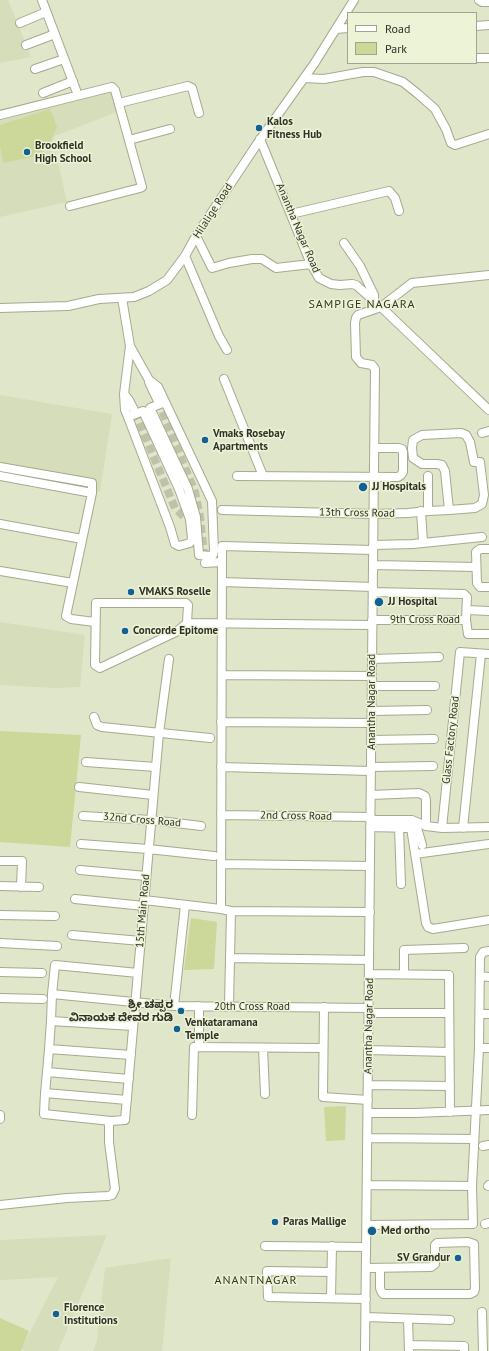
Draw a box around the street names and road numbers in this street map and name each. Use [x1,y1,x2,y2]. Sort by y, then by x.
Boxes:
street label: Hilalige Road [190,181,236,241]
street label: Anantha Nagar Road [273,181,323,275]
street label: 13th Cross Road [319,506,395,520]
street label: 9th Cross Road [390,613,460,627]
street label: Anantha Nagar Road [365,654,379,750]
street label: Glass Factory Road [440,695,462,785]
street label: 2nd Cross Road [260,809,332,823]
street label: 32nd Cross Road [103,810,181,830]
street label: 15th Main Road [133,874,153,948]
street label: Anantha Nagar Road [362,978,376,1074]
street label: 20th Cross Road [214,1000,290,1014]

